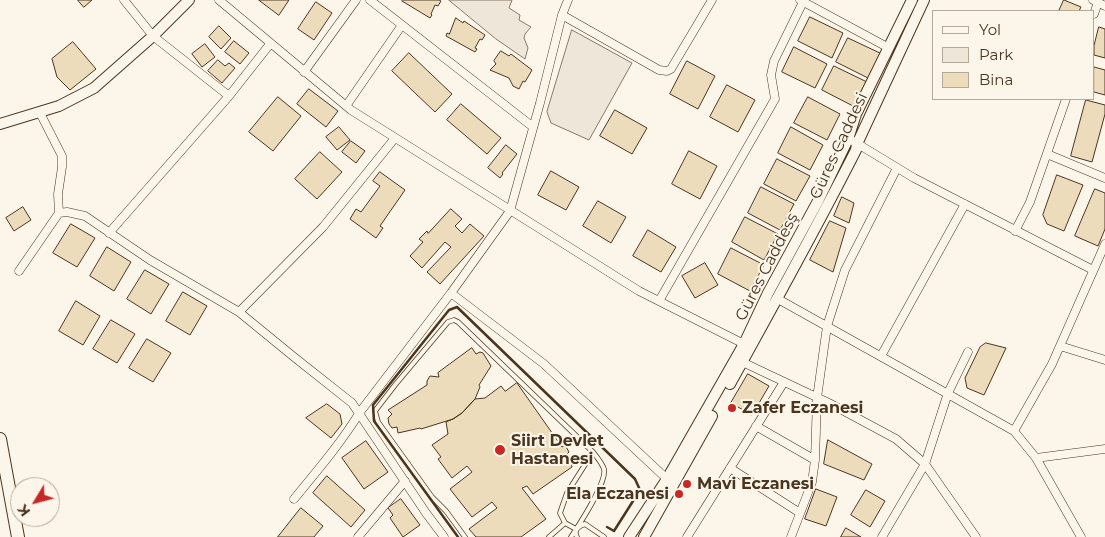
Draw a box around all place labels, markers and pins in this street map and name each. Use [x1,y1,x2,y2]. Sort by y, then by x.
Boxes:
place label: Zafer Eczanesi [742,398,863,418]
marker: Zafer Eczanesi [726,402,738,414]
place label: Siirt Devlet Hastanesi [511,431,604,469]
marker: Siirt Devlet Hastanesi [493,443,507,457]
place label: Mavi Eczanesi [697,474,814,494]
marker: Mavi Eczanesi [681,478,693,490]
place label: Ela Eczanesi [566,484,669,504]
marker: Ela Eczanesi [673,488,685,500]

